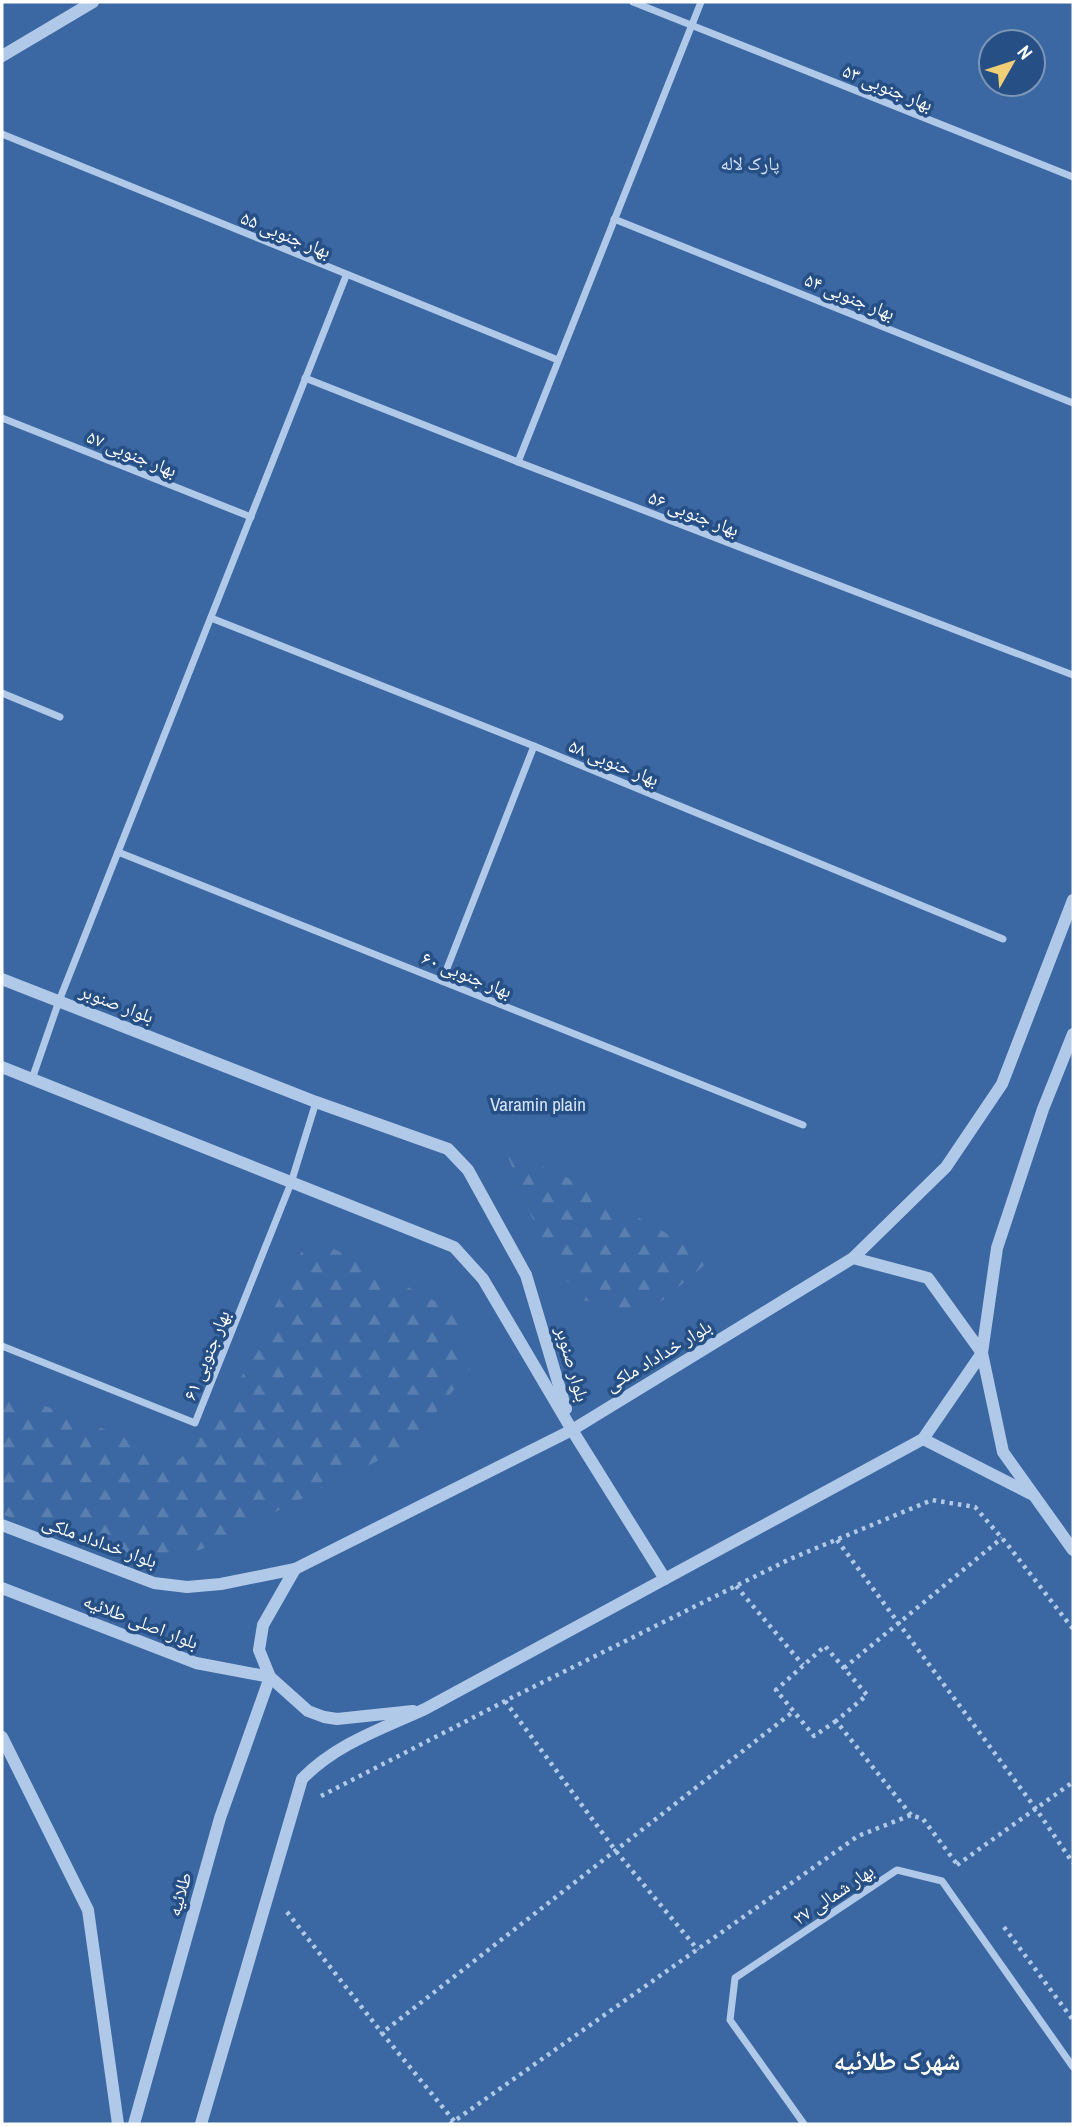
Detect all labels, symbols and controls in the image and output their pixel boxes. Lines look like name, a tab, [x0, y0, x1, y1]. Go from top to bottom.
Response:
north arrow	[977, 28, 1047, 98]
text: N	[1012, 40, 1039, 65]
street label: بهار جنوبی ۵۳	[839, 57, 937, 117]
park label: پارک لاله	[720, 150, 780, 176]
street label: بهار جنوبی ۵۵	[237, 204, 335, 264]
street label: بهار جنوبی ۵۴	[801, 266, 899, 326]
street label: بهار جنوبی ۵۷	[83, 423, 181, 483]
street label: بهار جنوبی ۵۶	[645, 484, 743, 542]
street label: بهار حنوبی ۵۸	[565, 732, 663, 792]
street label: بهار جنوبی ۶۰	[418, 944, 516, 1004]
street label: بلوار صنوبر	[75, 977, 158, 1029]
park label: Varamin plain	[490, 1091, 586, 1117]
street label: بهار جنوبی ۶۱	[176, 1306, 236, 1404]
street label: بلوار خداداد ملکی	[600, 1313, 716, 1397]
street label: بلوار صنوبر	[550, 1322, 596, 1405]
street label: بلوار خداداد ملکی	[39, 1508, 161, 1574]
street label: بلوار اصلی طلائیه	[80, 1587, 202, 1655]
street label: بهار شمالی ۲۷	[787, 1857, 879, 1931]
street label: طلائیه	[160, 1869, 198, 1919]
district label: شهرک طلائیه	[833, 2043, 961, 2078]

